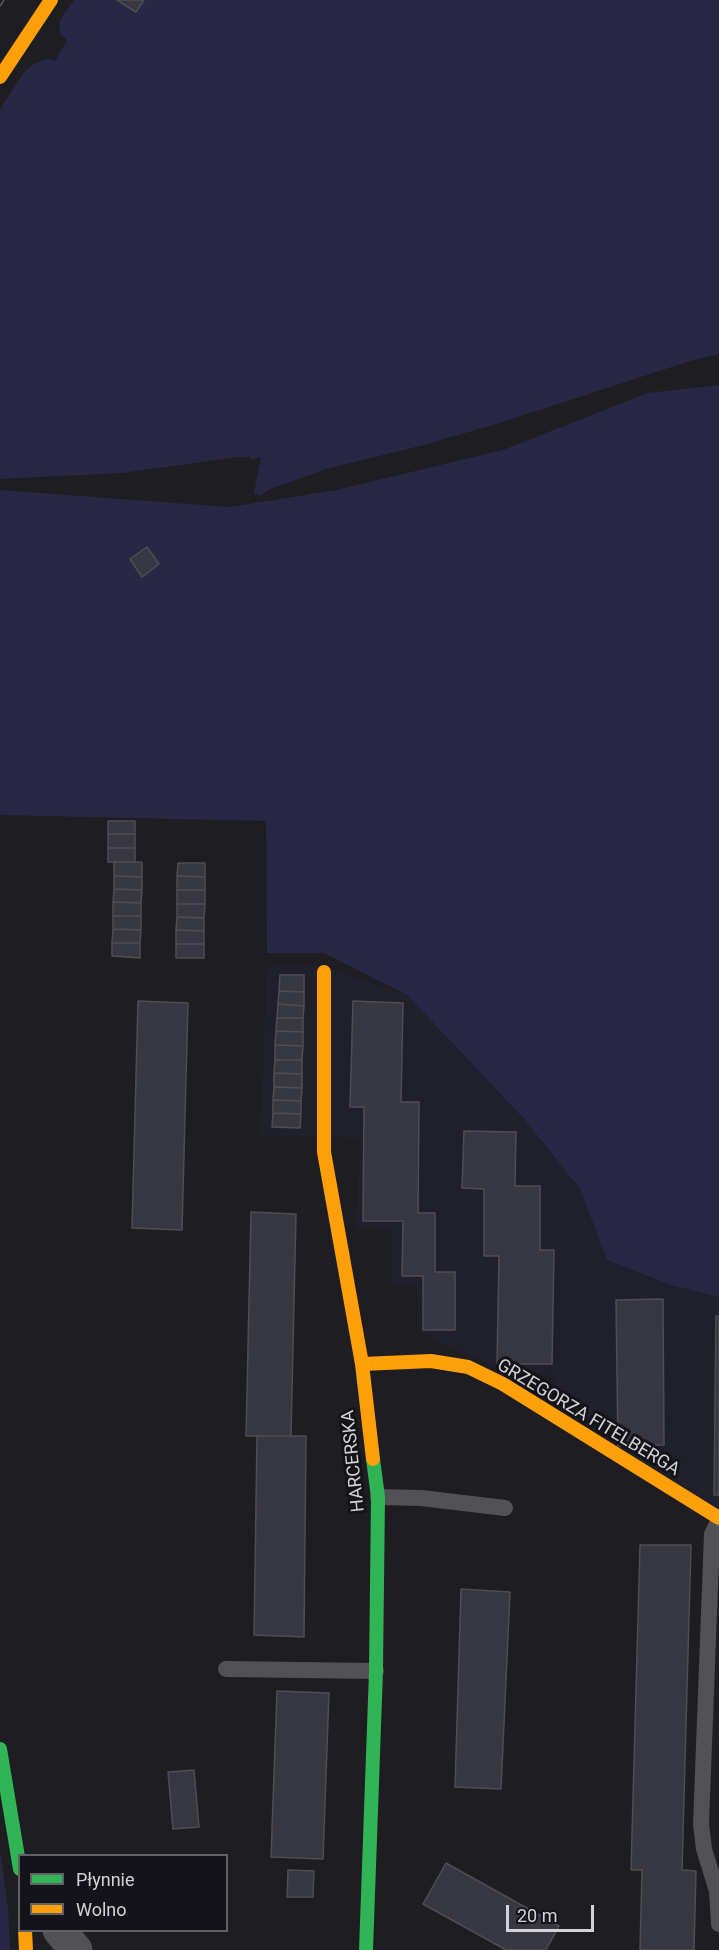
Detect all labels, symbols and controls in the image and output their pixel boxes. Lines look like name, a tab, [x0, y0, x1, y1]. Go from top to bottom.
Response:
street label: GRZEGORZA FITELBERGA	[493, 1355, 683, 1481]
street label: HARCERSKA	[338, 1409, 370, 1513]
legend	[18, 1854, 228, 1932]
text: Płynnie	[76, 1869, 135, 1890]
scale bar	[509, 1893, 598, 1931]
text: Wolno	[76, 1899, 127, 1920]
text: 20 m	[517, 1905, 557, 1926]

